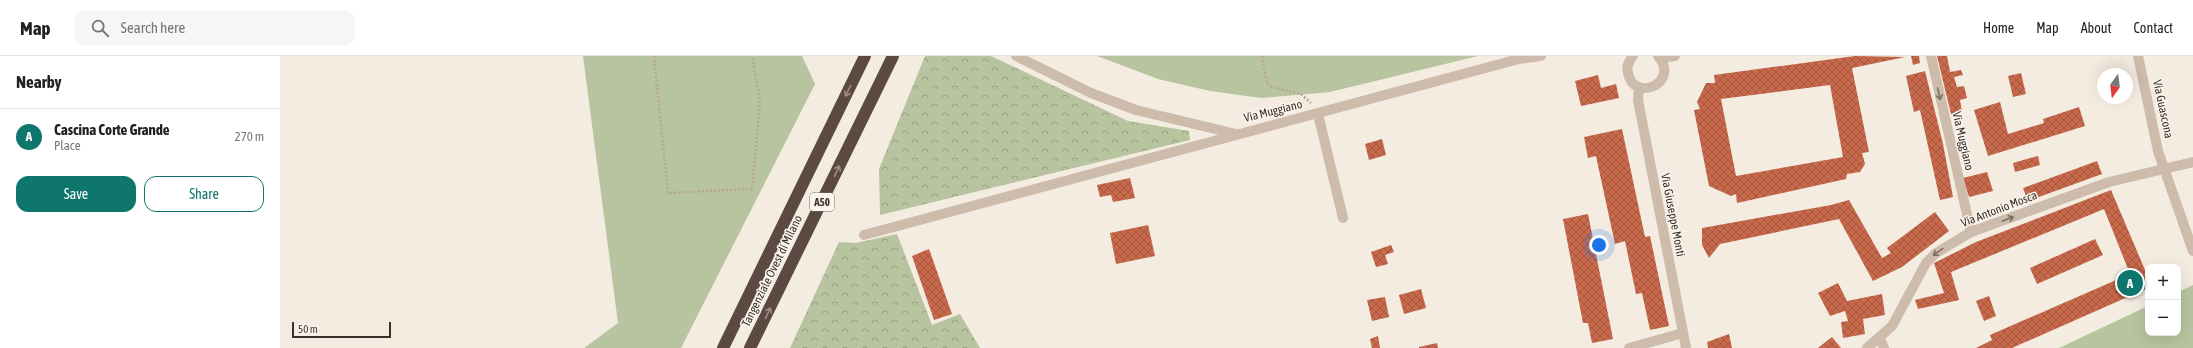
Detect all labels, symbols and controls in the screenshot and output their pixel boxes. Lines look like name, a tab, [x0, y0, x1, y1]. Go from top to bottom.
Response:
search box	[75, 10, 355, 46]
text: Map	[20, 17, 51, 39]
icon: search	[89, 17, 111, 39]
text: Search here	[121, 19, 185, 36]
text: Home	[1983, 20, 2014, 36]
text: Map	[2036, 20, 2059, 36]
text: About	[2081, 20, 2112, 36]
text: Contact	[2134, 20, 2173, 36]
north arrow	[2097, 68, 2133, 104]
text: Nearby	[16, 72, 62, 92]
street label: Via Guascona	[2150, 79, 2176, 139]
one-way arrow	[844, 85, 851, 97]
one-way arrow	[1936, 87, 1944, 100]
street label: Via Muggiano	[1242, 97, 1304, 125]
street label: Via Muggiano	[1949, 110, 1977, 172]
text: Cascina Corte Grande	[54, 121, 170, 138]
text: A	[26, 129, 32, 144]
text: 270 m	[235, 129, 264, 144]
text: Place	[54, 138, 81, 153]
one-way arrow	[834, 165, 841, 177]
street label: Via Giuseppe Monti	[1658, 172, 1688, 258]
button: Save	[16, 176, 136, 212]
button: Share	[144, 176, 264, 212]
street label: Via Antonio Mosca	[1959, 188, 2039, 230]
road number: A50	[810, 193, 834, 211]
street label: Tangenziale Ovest di Milano	[739, 213, 805, 329]
one-way arrow	[2002, 214, 2014, 222]
your location	[1589, 235, 1609, 255]
one-way arrow	[1933, 248, 1944, 257]
map controls	[2145, 264, 2181, 336]
button: +	[2145, 264, 2181, 300]
pin: A	[2117, 268, 2143, 298]
button: −	[2145, 300, 2181, 336]
one-way arrow	[764, 307, 772, 319]
scale bar	[292, 320, 391, 339]
text: 50 m	[298, 323, 318, 335]

